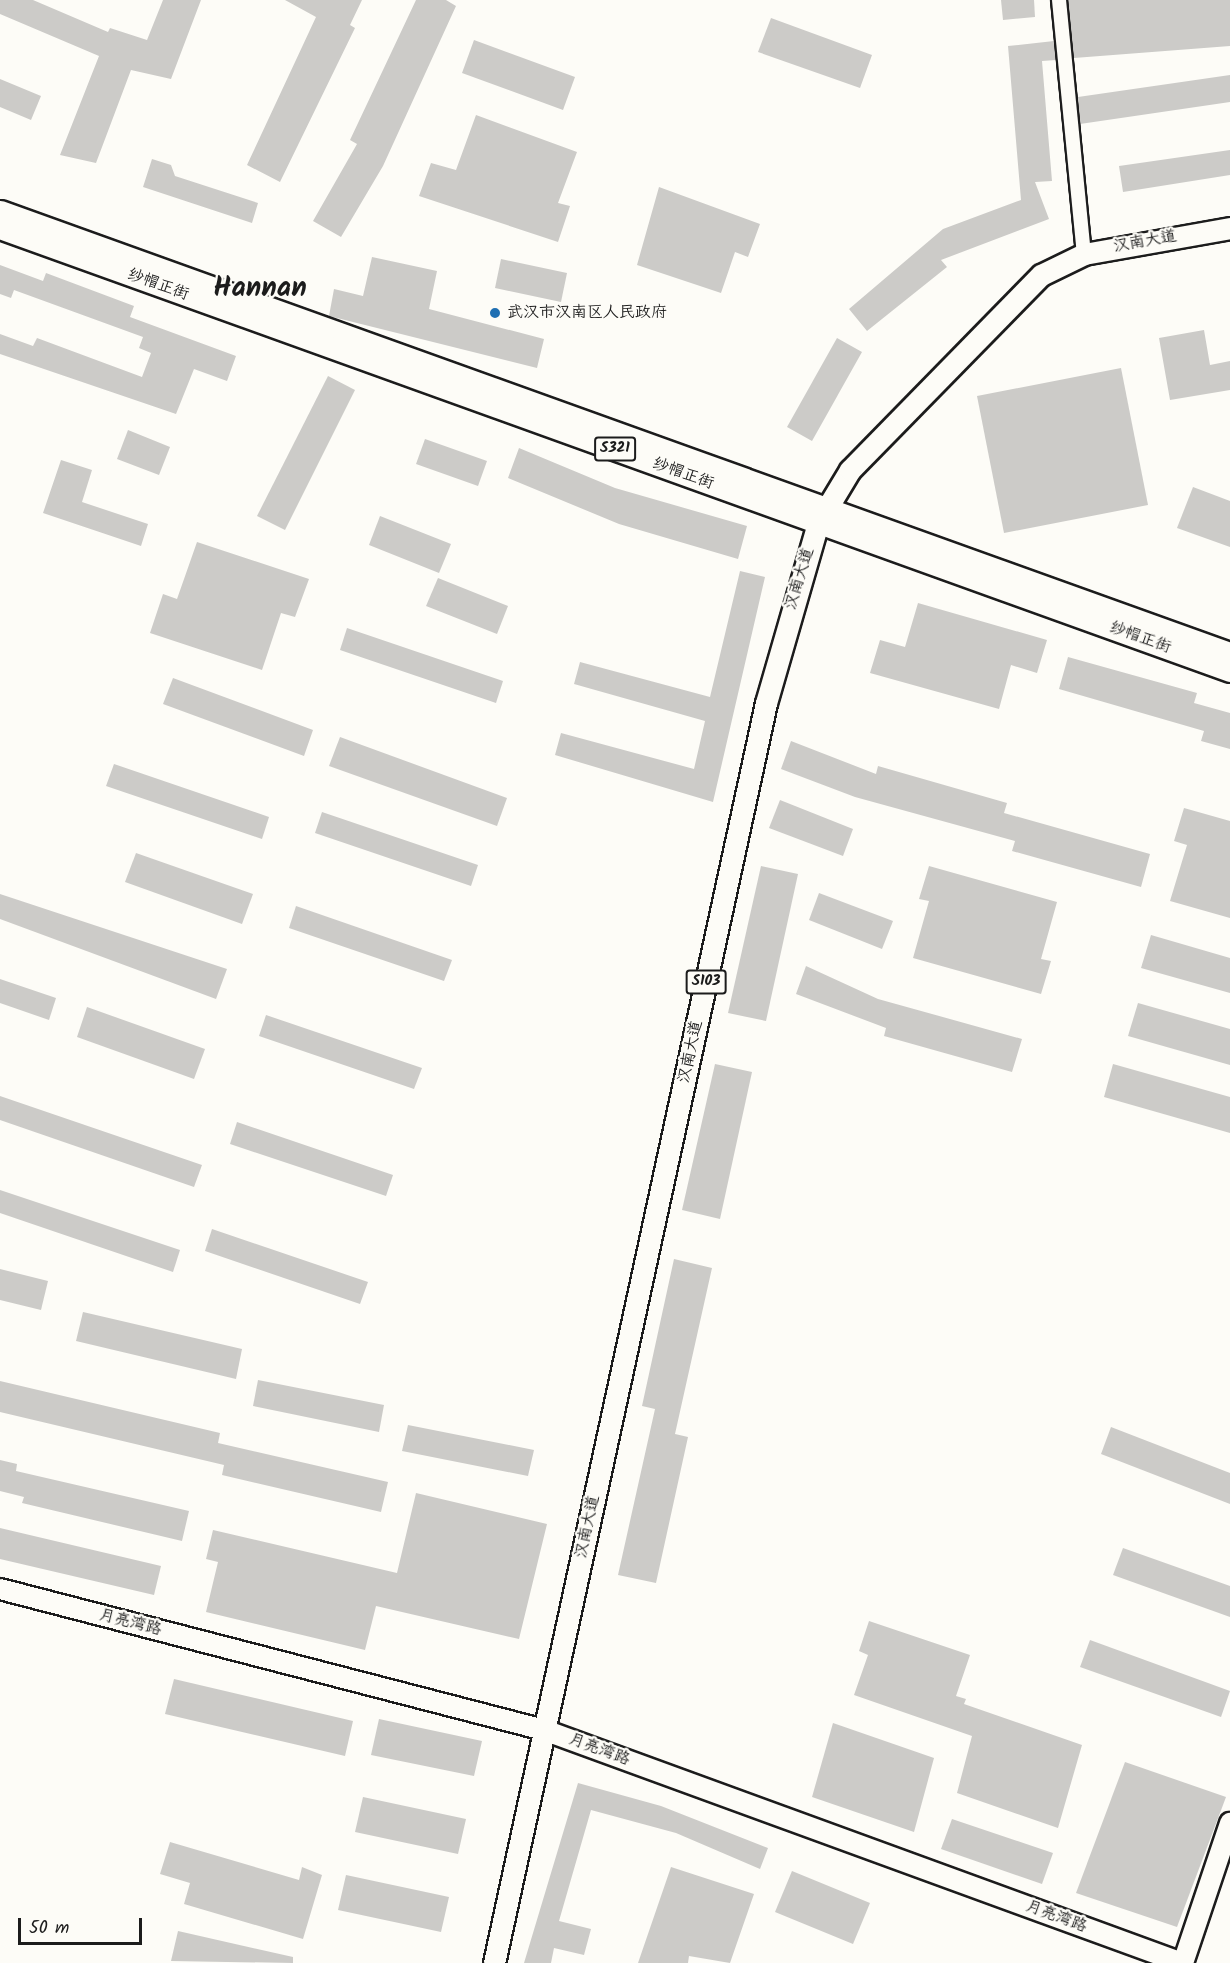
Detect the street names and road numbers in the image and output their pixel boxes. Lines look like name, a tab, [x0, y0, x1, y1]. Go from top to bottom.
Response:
street label: 汉南大道	[1112, 227, 1178, 257]
street label: 纱帽正街	[125, 265, 191, 305]
road number: S321	[594, 437, 636, 461]
street label: 纱帽正街	[650, 454, 716, 494]
street label: 汉南大道	[781, 546, 819, 612]
street label: 纱帽正街	[1107, 618, 1173, 658]
road number: S103	[685, 970, 727, 994]
street label: 汉南大道	[675, 1019, 707, 1085]
street label: 汉南大道	[572, 1494, 604, 1560]
street label: 月亮湾路	[97, 1606, 163, 1640]
street label: 月亮湾路	[566, 1730, 632, 1770]
street label: 月亮湾路	[1023, 1897, 1089, 1937]

